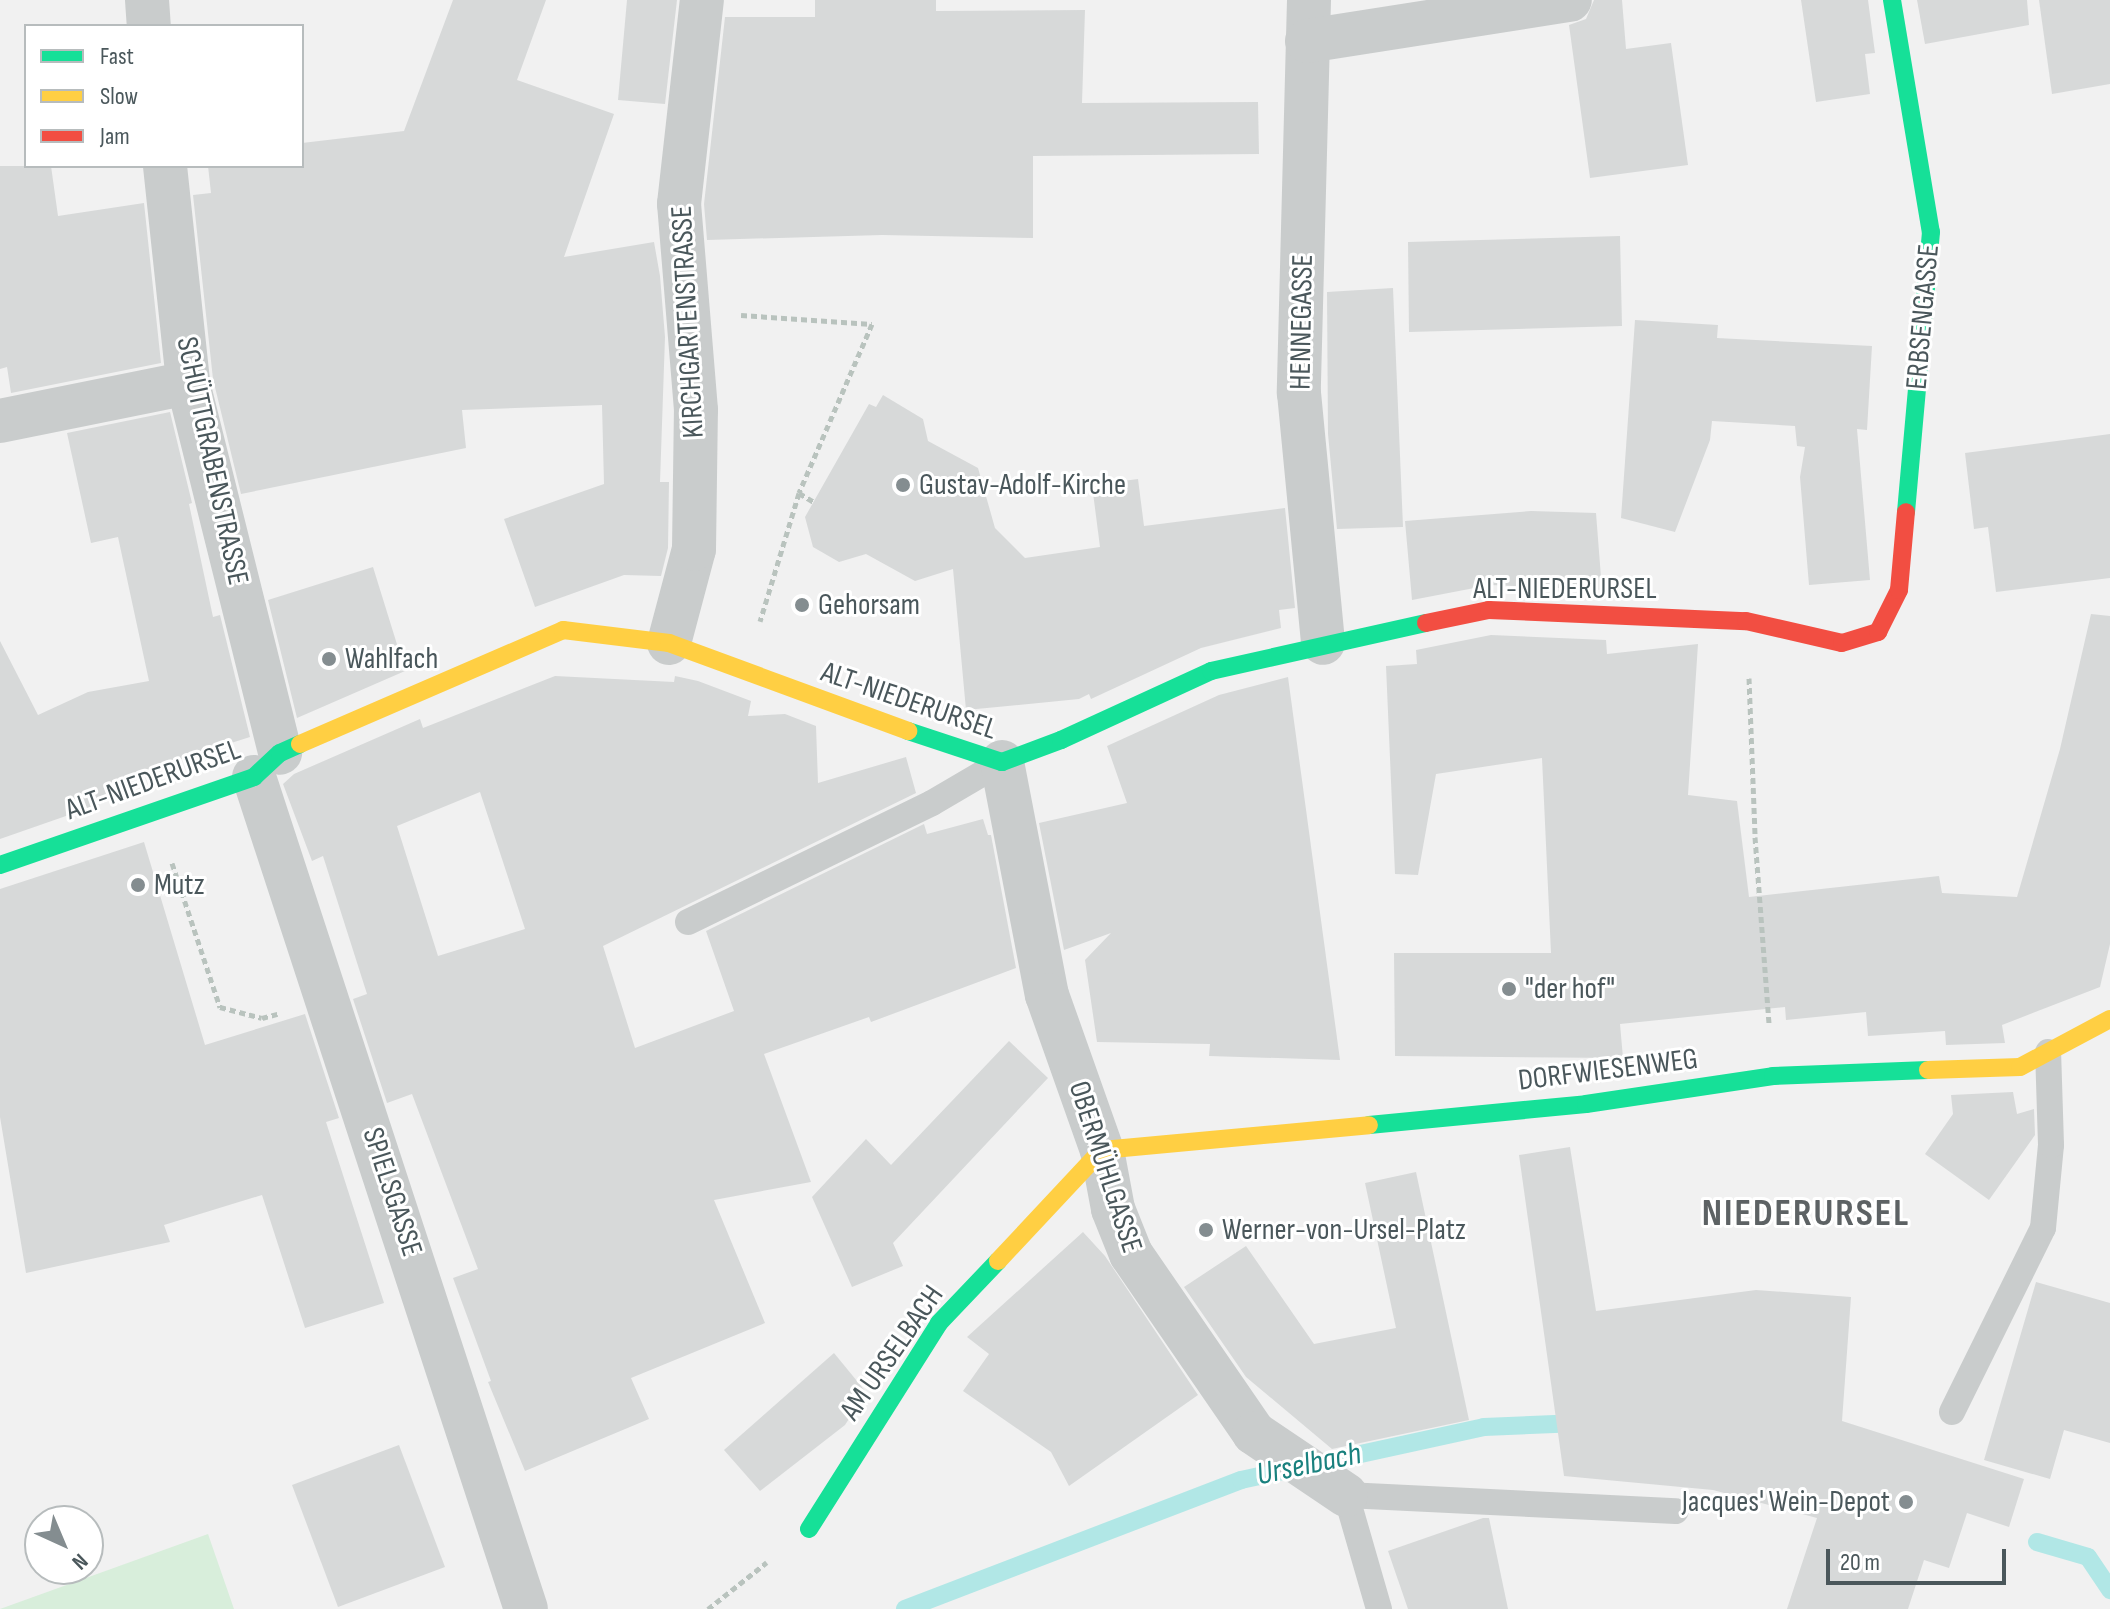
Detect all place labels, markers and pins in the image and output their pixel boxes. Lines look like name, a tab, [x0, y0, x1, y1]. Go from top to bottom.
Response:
place label: Gustav-Adolf-Kirche	[919, 467, 1126, 503]
marker: Gustav-Adolf-Kirche	[894, 476, 912, 494]
place label: Gehorsam	[818, 587, 920, 623]
marker: Gehorsam	[793, 596, 811, 614]
place label: Wahlfach	[345, 641, 438, 677]
marker: Wahlfach	[320, 650, 338, 668]
place label: Mutz	[154, 867, 204, 903]
marker: Mutz	[129, 876, 147, 894]
place label: "der hof"	[1525, 971, 1615, 1007]
marker: "der hof"	[1500, 980, 1518, 998]
place label: Werner-von-Ursel-Platz	[1222, 1212, 1466, 1248]
marker: Werner-von-Ursel-Platz	[1197, 1221, 1215, 1239]
place label: Jacques' Wein-Depot	[1682, 1484, 1890, 1520]
marker: Jacques' Wein-Depot	[1897, 1493, 1915, 1511]

